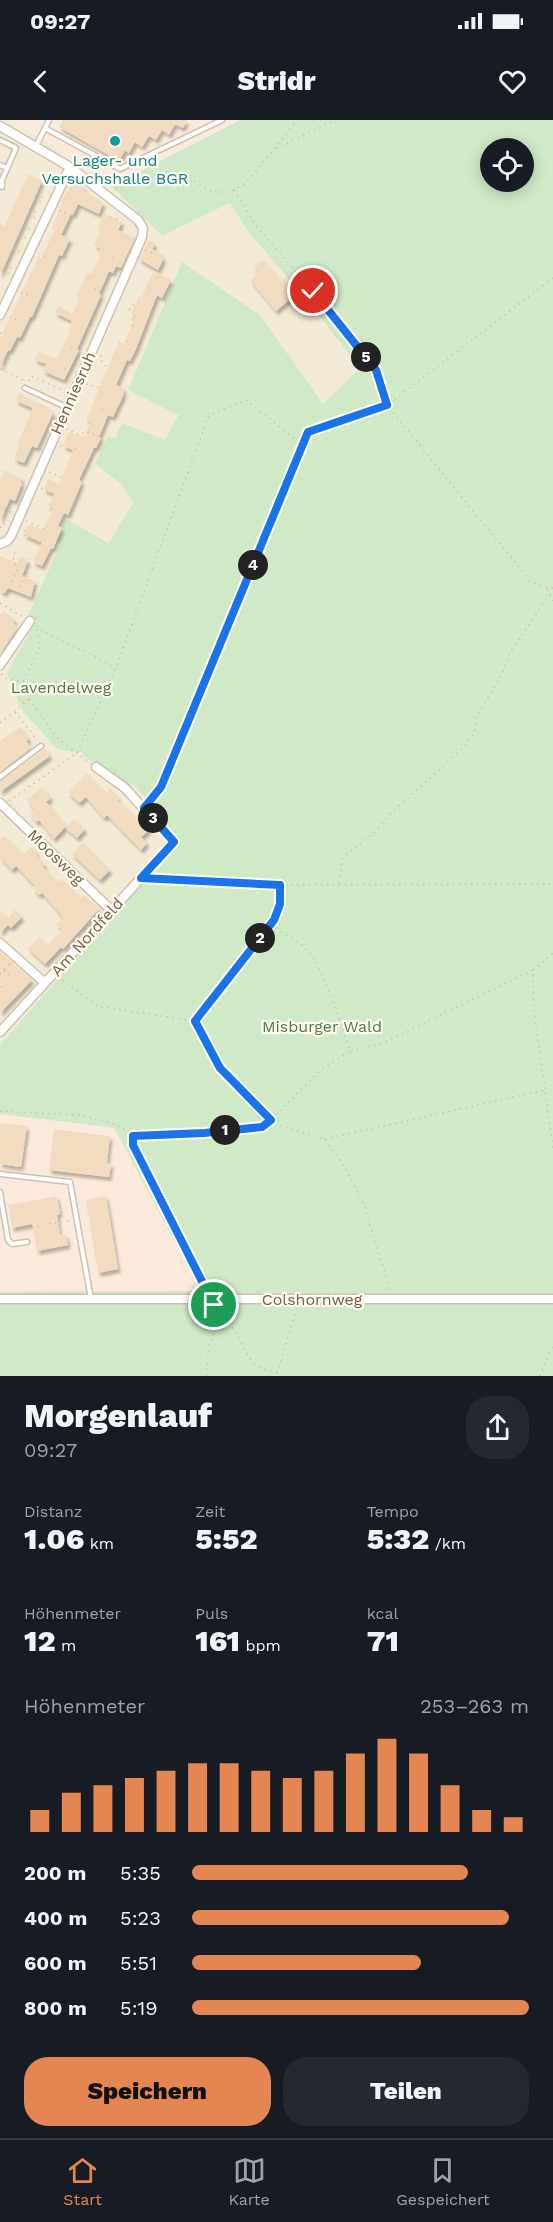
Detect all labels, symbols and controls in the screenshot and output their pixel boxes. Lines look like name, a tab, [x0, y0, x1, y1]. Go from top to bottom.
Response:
text: 09:27	[30, 9, 90, 34]
icon: back	[24, 65, 57, 98]
text: Stridr	[237, 65, 316, 97]
icon: heart	[496, 65, 529, 98]
marker: Lager- und Versuchshalle BGR	[108, 134, 122, 148]
map controls	[480, 138, 534, 192]
button: locate	[480, 138, 534, 192]
place label: Lager- und Versuchshalle BGR	[42, 151, 188, 188]
pin	[287, 265, 338, 316]
icon: check	[296, 274, 329, 307]
pin: 5	[351, 342, 381, 372]
text: 5	[361, 347, 371, 366]
street label: Henniesruh	[46, 349, 100, 437]
pin: 4	[238, 550, 268, 580]
text: 4	[248, 555, 258, 574]
park label: Lavendelweg	[11, 678, 112, 697]
pin: 3	[138, 803, 168, 833]
text: 3	[148, 808, 158, 827]
street label: Moosweg	[24, 825, 89, 889]
street label: Am Nordfeld	[47, 894, 127, 980]
pin: 2	[245, 923, 275, 953]
text: 2	[255, 928, 265, 947]
park label: Misburger Wald	[262, 1017, 382, 1036]
pin: 1	[210, 1115, 240, 1145]
text: 1	[222, 1120, 228, 1139]
pin	[188, 1279, 239, 1330]
icon: arrive	[197, 1288, 230, 1321]
street label: Colshornweg	[262, 1290, 363, 1309]
text: Morgenlauf	[24, 1396, 212, 1435]
button: share	[466, 1396, 529, 1459]
text: 09:27	[24, 1438, 77, 1462]
text: Distanz	[24, 1502, 82, 1521]
text: Zeit	[195, 1502, 225, 1521]
text: Tempo	[367, 1502, 419, 1521]
text: 1.06	[24, 1521, 84, 1556]
text: 5:52	[195, 1521, 257, 1556]
text: 5:32	[367, 1521, 429, 1556]
text: km	[84, 1534, 114, 1553]
text: /km	[429, 1534, 466, 1553]
text: Höhenmeter	[24, 1604, 121, 1623]
text: Puls	[195, 1604, 228, 1623]
text: kcal	[367, 1604, 398, 1623]
text: 12	[24, 1623, 55, 1658]
text: 161	[195, 1623, 240, 1658]
text: 71	[367, 1623, 399, 1658]
text: m	[55, 1636, 76, 1655]
text: bpm	[240, 1636, 281, 1655]
text: Höhenmeter	[24, 1694, 145, 1718]
text: 253–263 m	[420, 1694, 529, 1718]
text: 200 m	[24, 1861, 86, 1885]
text: 5:35	[120, 1861, 161, 1885]
text: 400 m	[24, 1906, 87, 1930]
text: 5:23	[120, 1906, 161, 1930]
text: 600 m	[24, 1951, 87, 1975]
text: 5:51	[120, 1951, 157, 1975]
text: 800 m	[24, 1996, 87, 2020]
text: 5:19	[120, 1996, 158, 2020]
button: Speichern	[24, 2057, 271, 2126]
button: Teilen	[283, 2057, 529, 2126]
tab: Start	[63, 2154, 102, 2209]
tab: Karte	[228, 2154, 270, 2209]
tab: Gespeichert	[396, 2154, 490, 2209]

